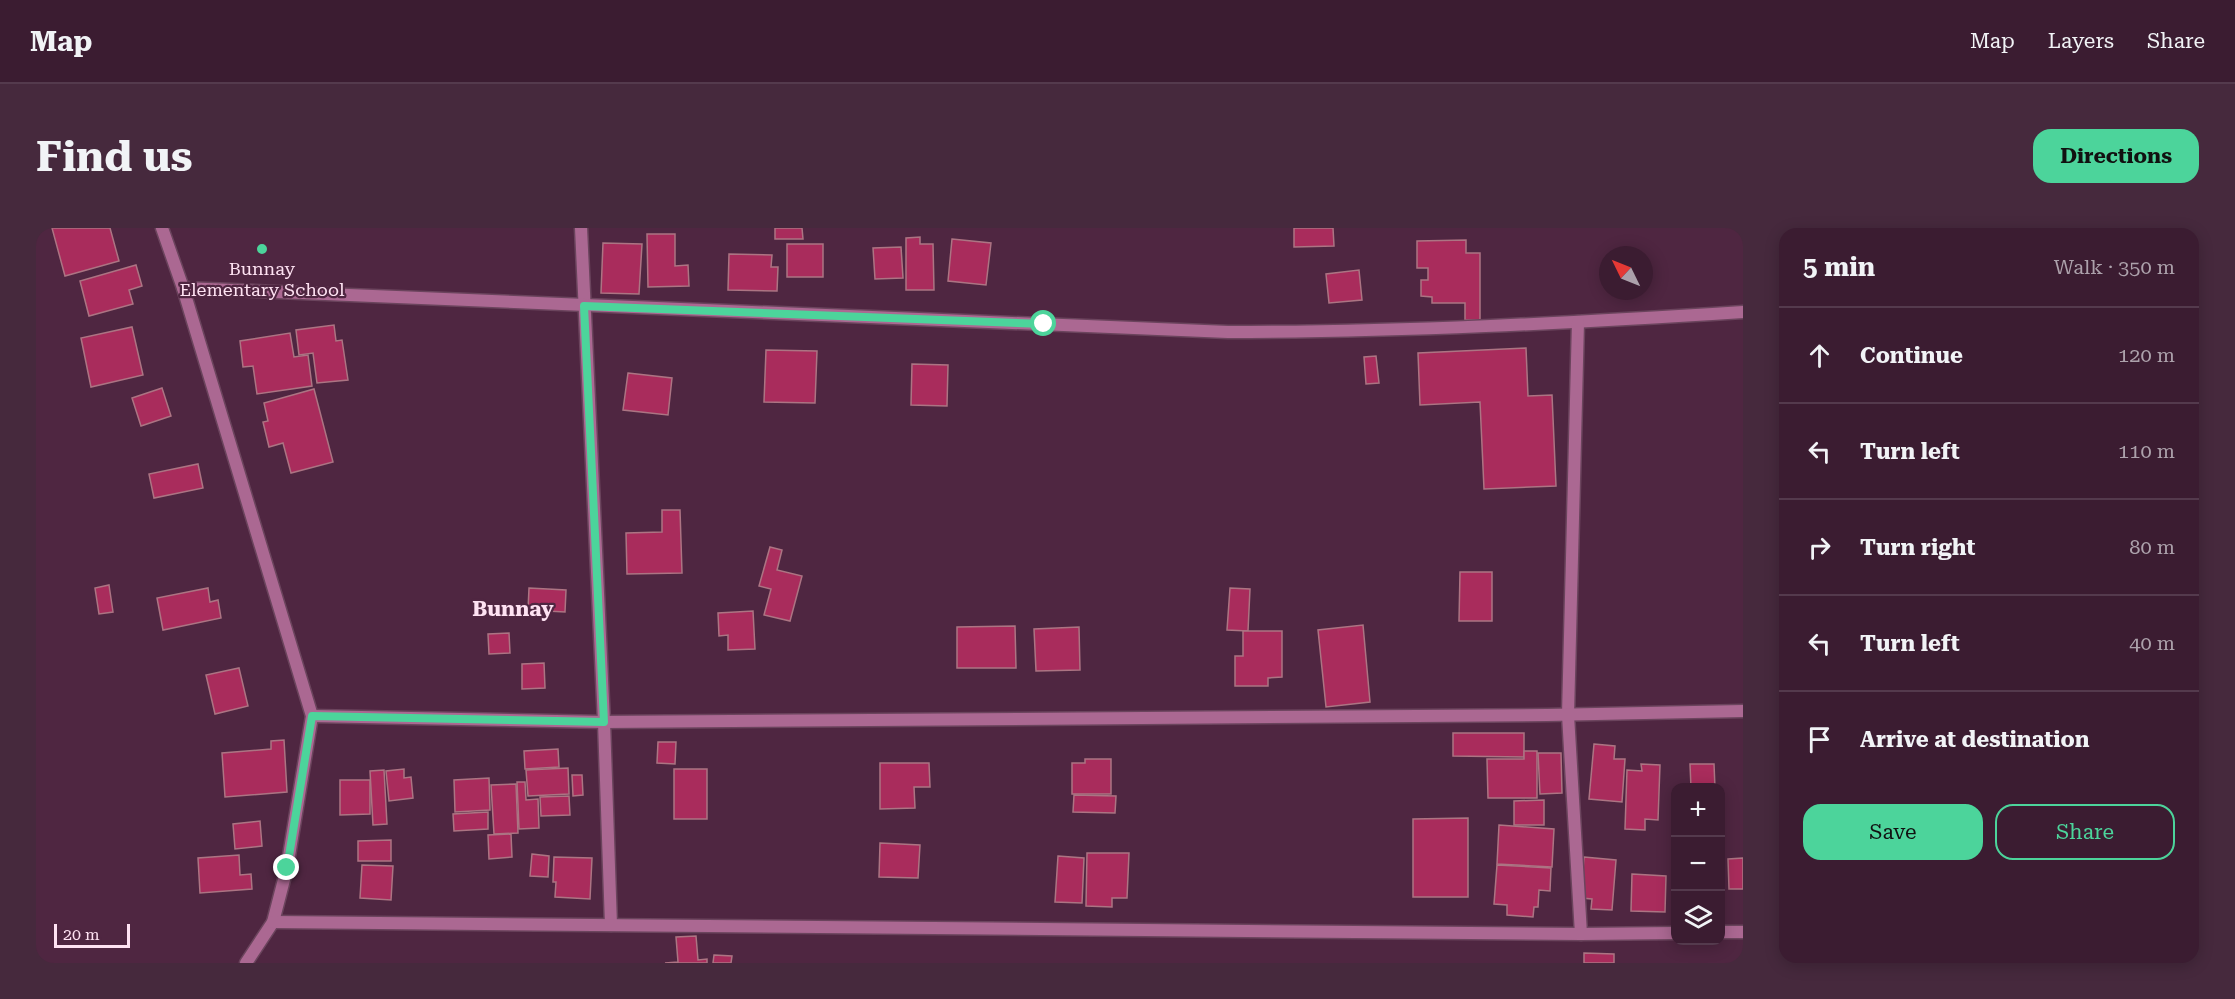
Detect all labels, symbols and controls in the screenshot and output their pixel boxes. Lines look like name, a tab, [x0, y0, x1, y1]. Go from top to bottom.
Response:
text: Map	[30, 25, 92, 58]
text: Map	[1970, 29, 2015, 53]
text: Layers	[2048, 29, 2114, 53]
text: Share	[2147, 29, 2205, 53]
button: Directions	[2033, 129, 2199, 183]
text: Find us	[36, 132, 193, 181]
marker: Bunnay Elementary School	[255, 242, 269, 256]
north arrow	[1599, 246, 1653, 300]
text: 5 min	[1803, 252, 1875, 282]
text: Walk · 350 m	[2054, 255, 2175, 279]
place label: Bunnay Elementary School	[179, 258, 345, 300]
route start	[1030, 310, 1056, 336]
icon: ahead	[1803, 339, 1836, 372]
text: Continue	[1860, 343, 1963, 368]
text: 120 m	[2118, 343, 2175, 367]
icon: left	[1803, 435, 1836, 468]
text: Turn left	[1860, 439, 1960, 464]
text: 110 m	[2118, 439, 2175, 463]
icon: right	[1803, 531, 1836, 564]
text: Turn right	[1860, 535, 1975, 560]
text: 80 m	[2129, 535, 2175, 559]
district label: Bunnay	[472, 597, 554, 621]
icon: left	[1803, 627, 1836, 660]
text: Turn left	[1860, 631, 1960, 656]
text: 40 m	[2129, 631, 2175, 655]
icon: arrive	[1803, 723, 1836, 756]
text: Arrive at destination	[1860, 727, 2089, 752]
map controls	[1671, 783, 1725, 945]
button: +	[1671, 783, 1725, 837]
button: Save	[1803, 804, 1983, 860]
button: Share	[1995, 804, 2175, 860]
button: −	[1671, 837, 1725, 891]
route end	[273, 854, 299, 880]
button: layers	[1671, 891, 1725, 945]
scale bar	[54, 921, 130, 948]
text: 20 m	[63, 925, 100, 944]

